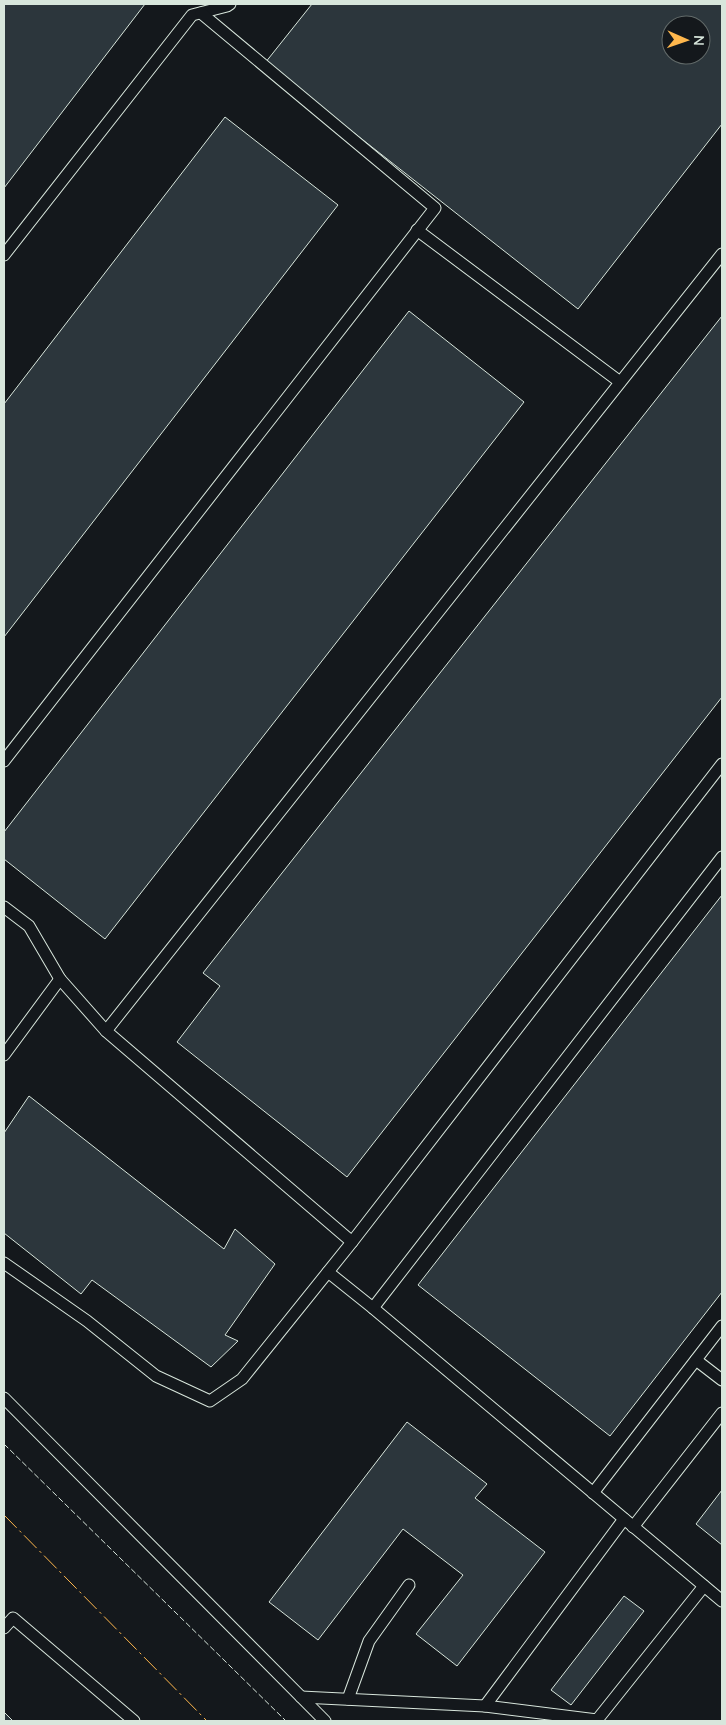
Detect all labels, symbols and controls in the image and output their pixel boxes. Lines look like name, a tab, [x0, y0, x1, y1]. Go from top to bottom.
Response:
north arrow	[661, 15, 711, 65]
text: N	[690, 35, 708, 46]

